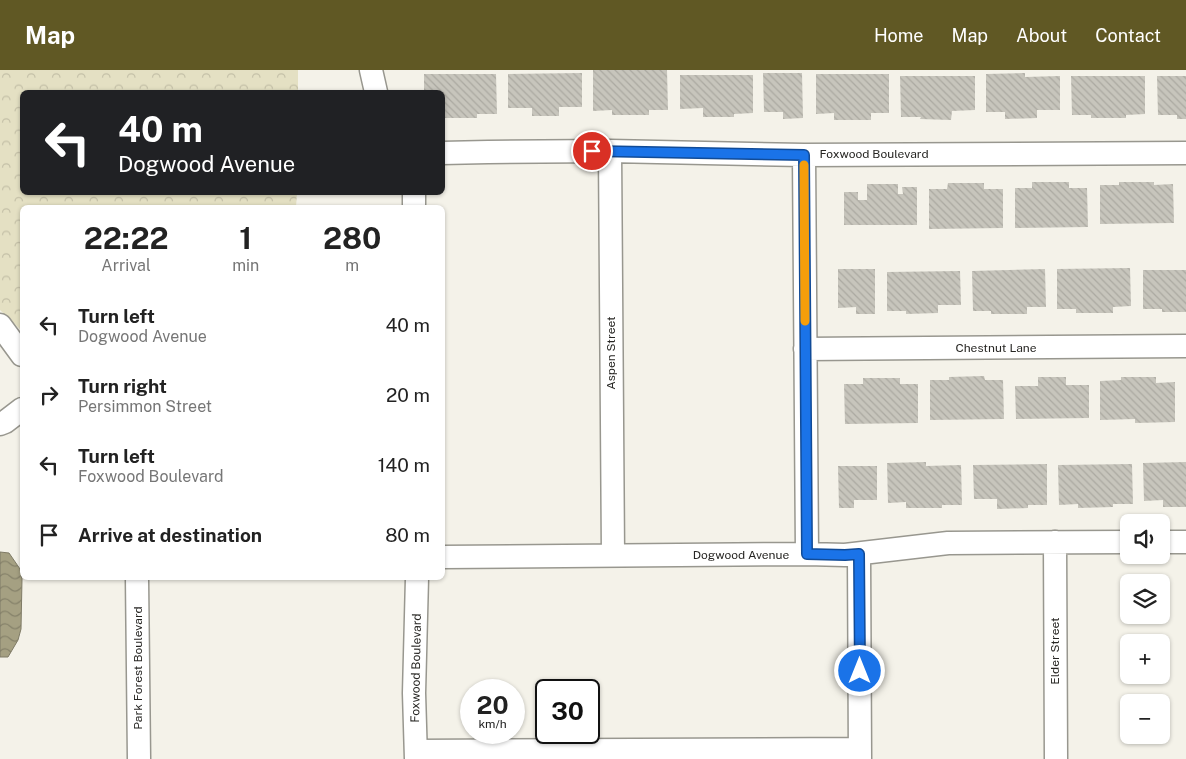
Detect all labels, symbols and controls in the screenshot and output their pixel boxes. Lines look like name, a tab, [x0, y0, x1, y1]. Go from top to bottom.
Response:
text: Map	[25, 21, 75, 49]
text: Home	[874, 25, 924, 46]
text: Map	[952, 25, 988, 46]
text: About	[1016, 25, 1067, 46]
text: Contact	[1095, 25, 1161, 46]
text: 40 m	[118, 109, 203, 150]
icon: left	[35, 110, 100, 175]
pin	[571, 130, 613, 172]
icon: arrive	[578, 137, 606, 165]
street label: Foxwood Boulevard	[819, 147, 929, 161]
text: Dogwood Avenue	[118, 151, 295, 177]
text: 22:22	[84, 220, 169, 256]
text: 1	[239, 220, 252, 256]
text: 280	[323, 220, 381, 256]
text: Arrival	[101, 256, 151, 275]
text: min	[232, 256, 259, 275]
text: m	[345, 256, 359, 275]
text: Turn left	[78, 305, 155, 327]
icon: left	[35, 311, 63, 339]
text: 40 m	[385, 314, 430, 336]
street label: Aspen Street	[604, 316, 618, 390]
text: Dogwood Avenue	[78, 327, 207, 346]
street label: Chestnut Lane	[955, 341, 1037, 355]
text: Turn right	[78, 375, 167, 397]
icon: right	[35, 381, 63, 409]
text: 20 m	[386, 384, 430, 406]
text: Persimmon Street	[78, 397, 212, 416]
text: Turn left	[78, 445, 155, 467]
icon: left	[35, 451, 63, 479]
text: 140 m	[378, 454, 430, 476]
text: Foxwood Boulevard	[78, 467, 224, 486]
map controls	[1120, 514, 1170, 744]
button: sound	[1120, 514, 1170, 564]
icon: arrive	[35, 521, 63, 549]
text: Arrive at destination	[78, 524, 262, 546]
text: 80 m	[385, 524, 430, 546]
street label: Dogwood Avenue	[693, 548, 790, 562]
button: layers	[1120, 574, 1170, 624]
street label: Park Forest Boulevard	[131, 606, 145, 730]
street label: Foxwood Boulevard	[408, 613, 424, 723]
street label: Elder Street	[1048, 617, 1062, 685]
button: +	[1120, 634, 1170, 684]
position arrow	[833, 644, 885, 696]
speed limit sign: 30	[535, 679, 600, 744]
text: 20	[477, 690, 509, 720]
button: −	[1120, 694, 1170, 744]
text: km/h	[478, 717, 507, 731]

